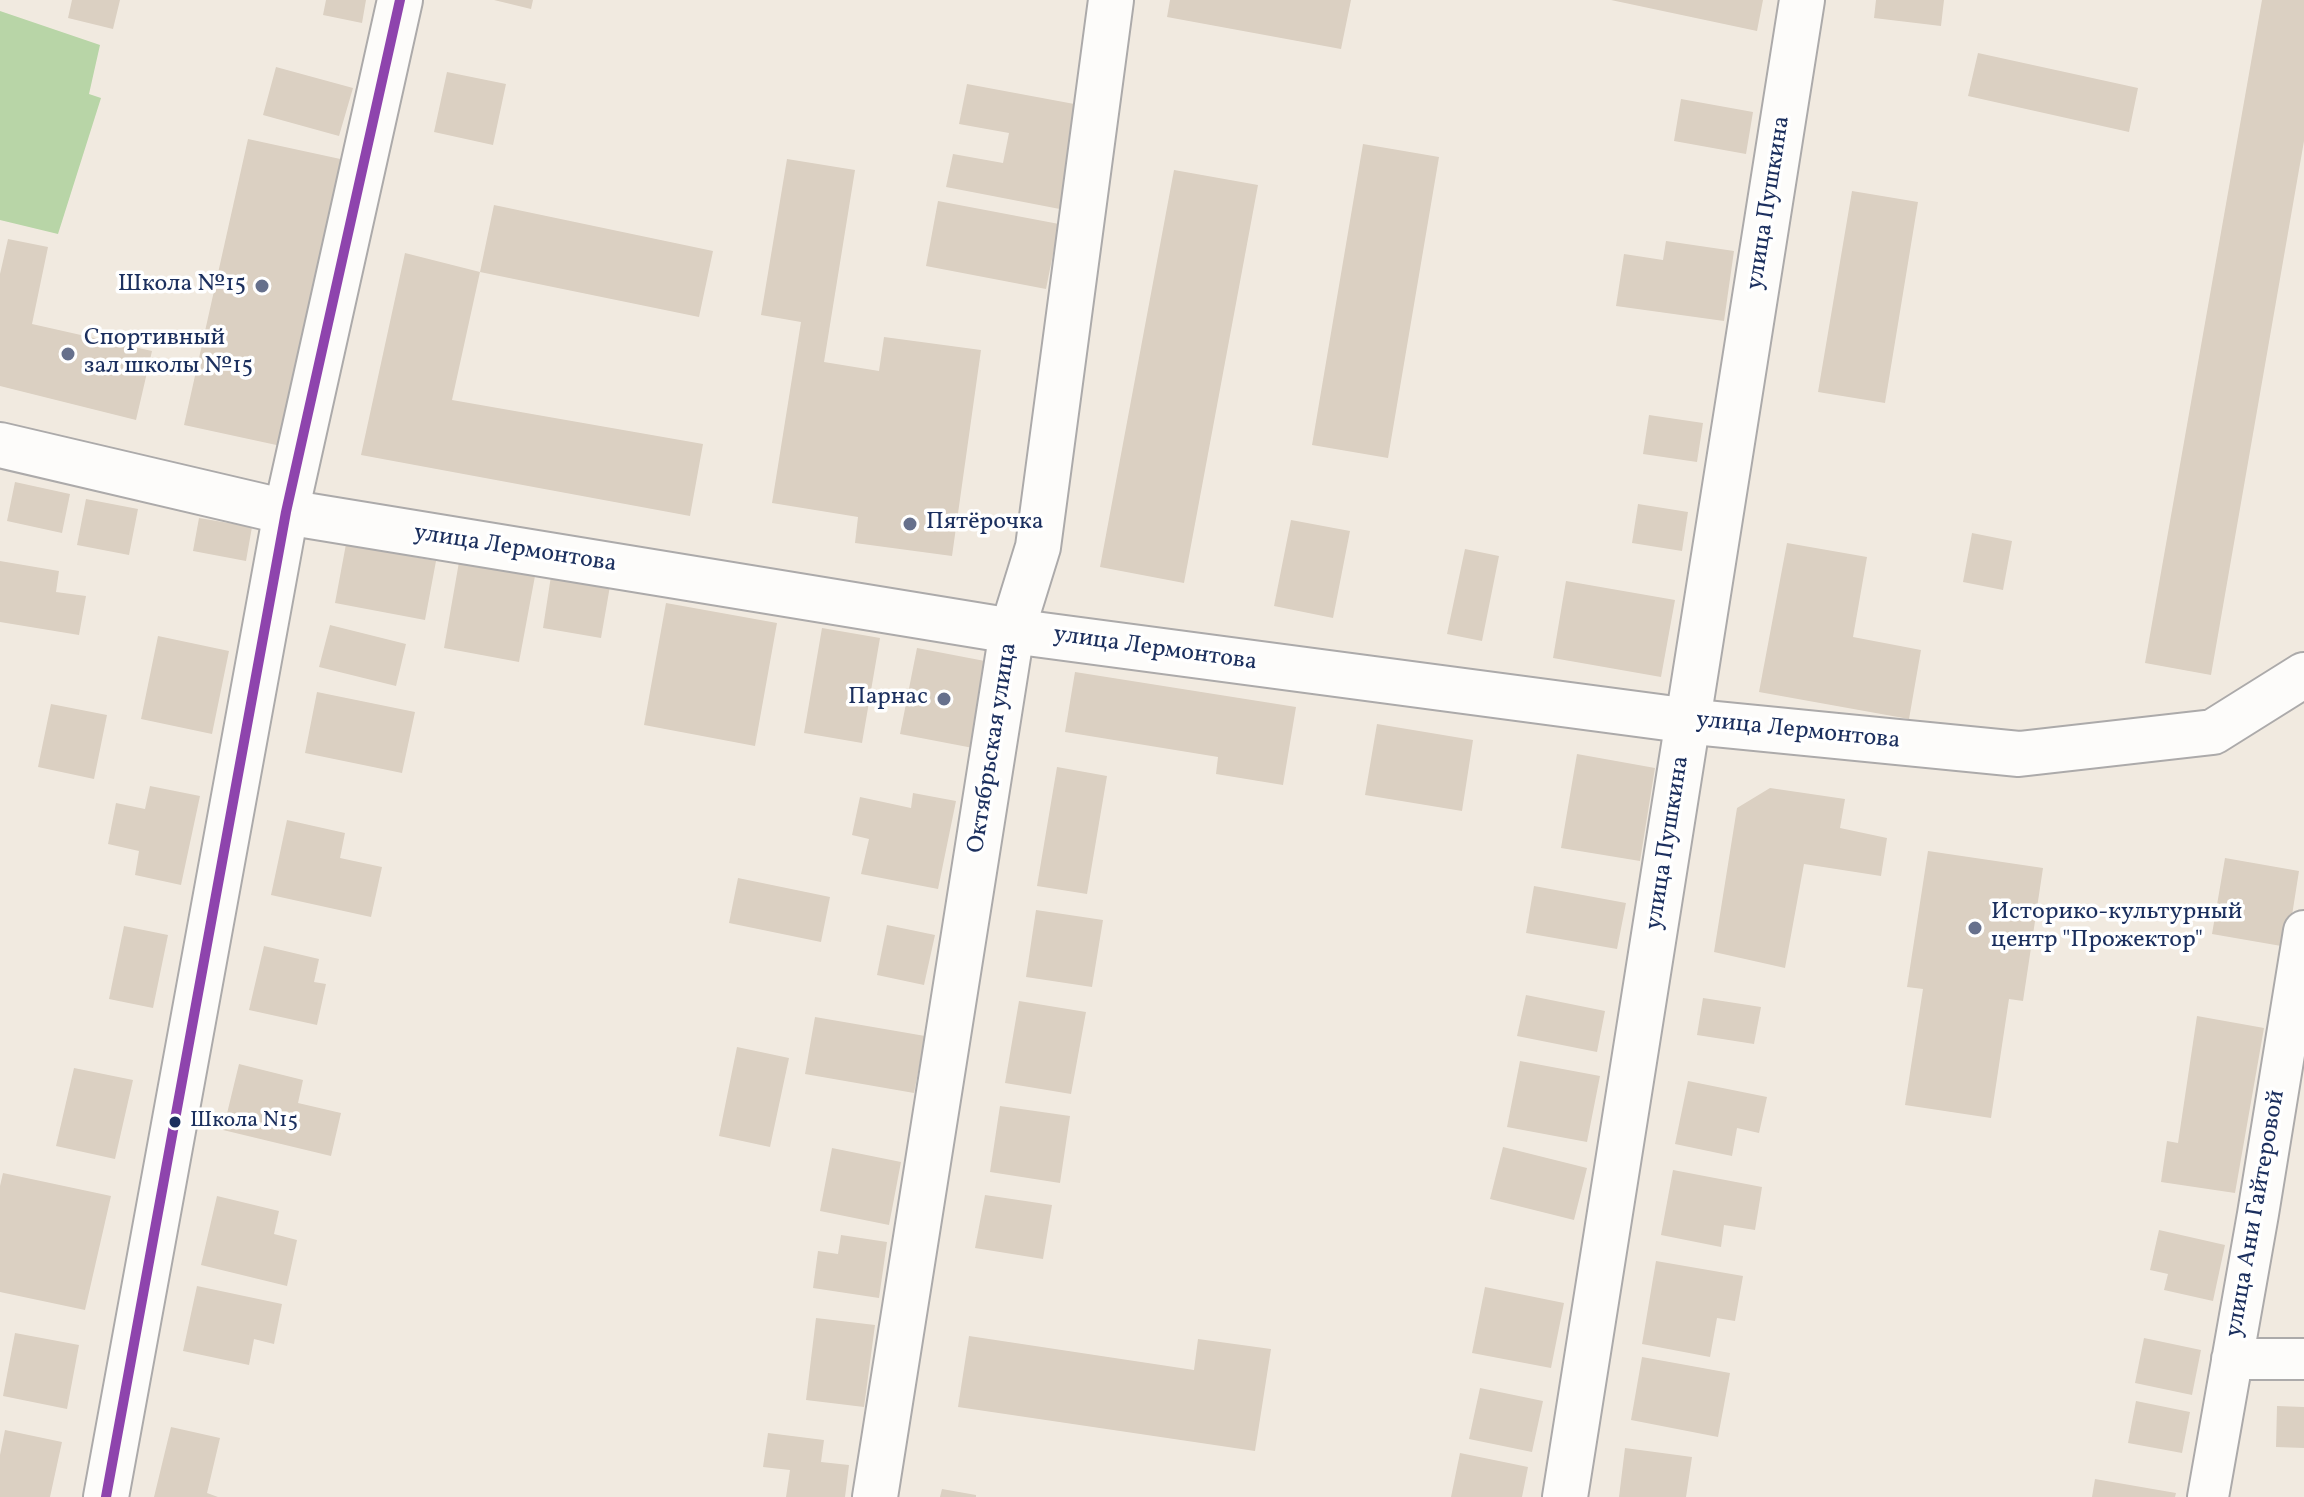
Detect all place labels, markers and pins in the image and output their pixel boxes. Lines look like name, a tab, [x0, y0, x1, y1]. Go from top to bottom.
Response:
place label: Школа №15	[118, 272, 246, 300]
marker: Школа №15	[253, 277, 271, 295]
place label: Спортивный зал школы №15	[84, 326, 253, 382]
marker: Спортивный зал школы №15	[59, 345, 77, 363]
place label: Пятёрочка	[926, 510, 1044, 538]
marker: Пятёрочка	[901, 515, 919, 533]
place label: Парнас	[848, 685, 928, 713]
marker: Парнас	[935, 690, 953, 708]
place label: Историко-культурный центр "Прожектор"	[1991, 900, 2242, 956]
marker: Историко-культурный центр "Прожектор"	[1966, 919, 1984, 937]
place label: Школа N15	[190, 1109, 298, 1135]
marker: Школа N15	[167, 1114, 183, 1130]

